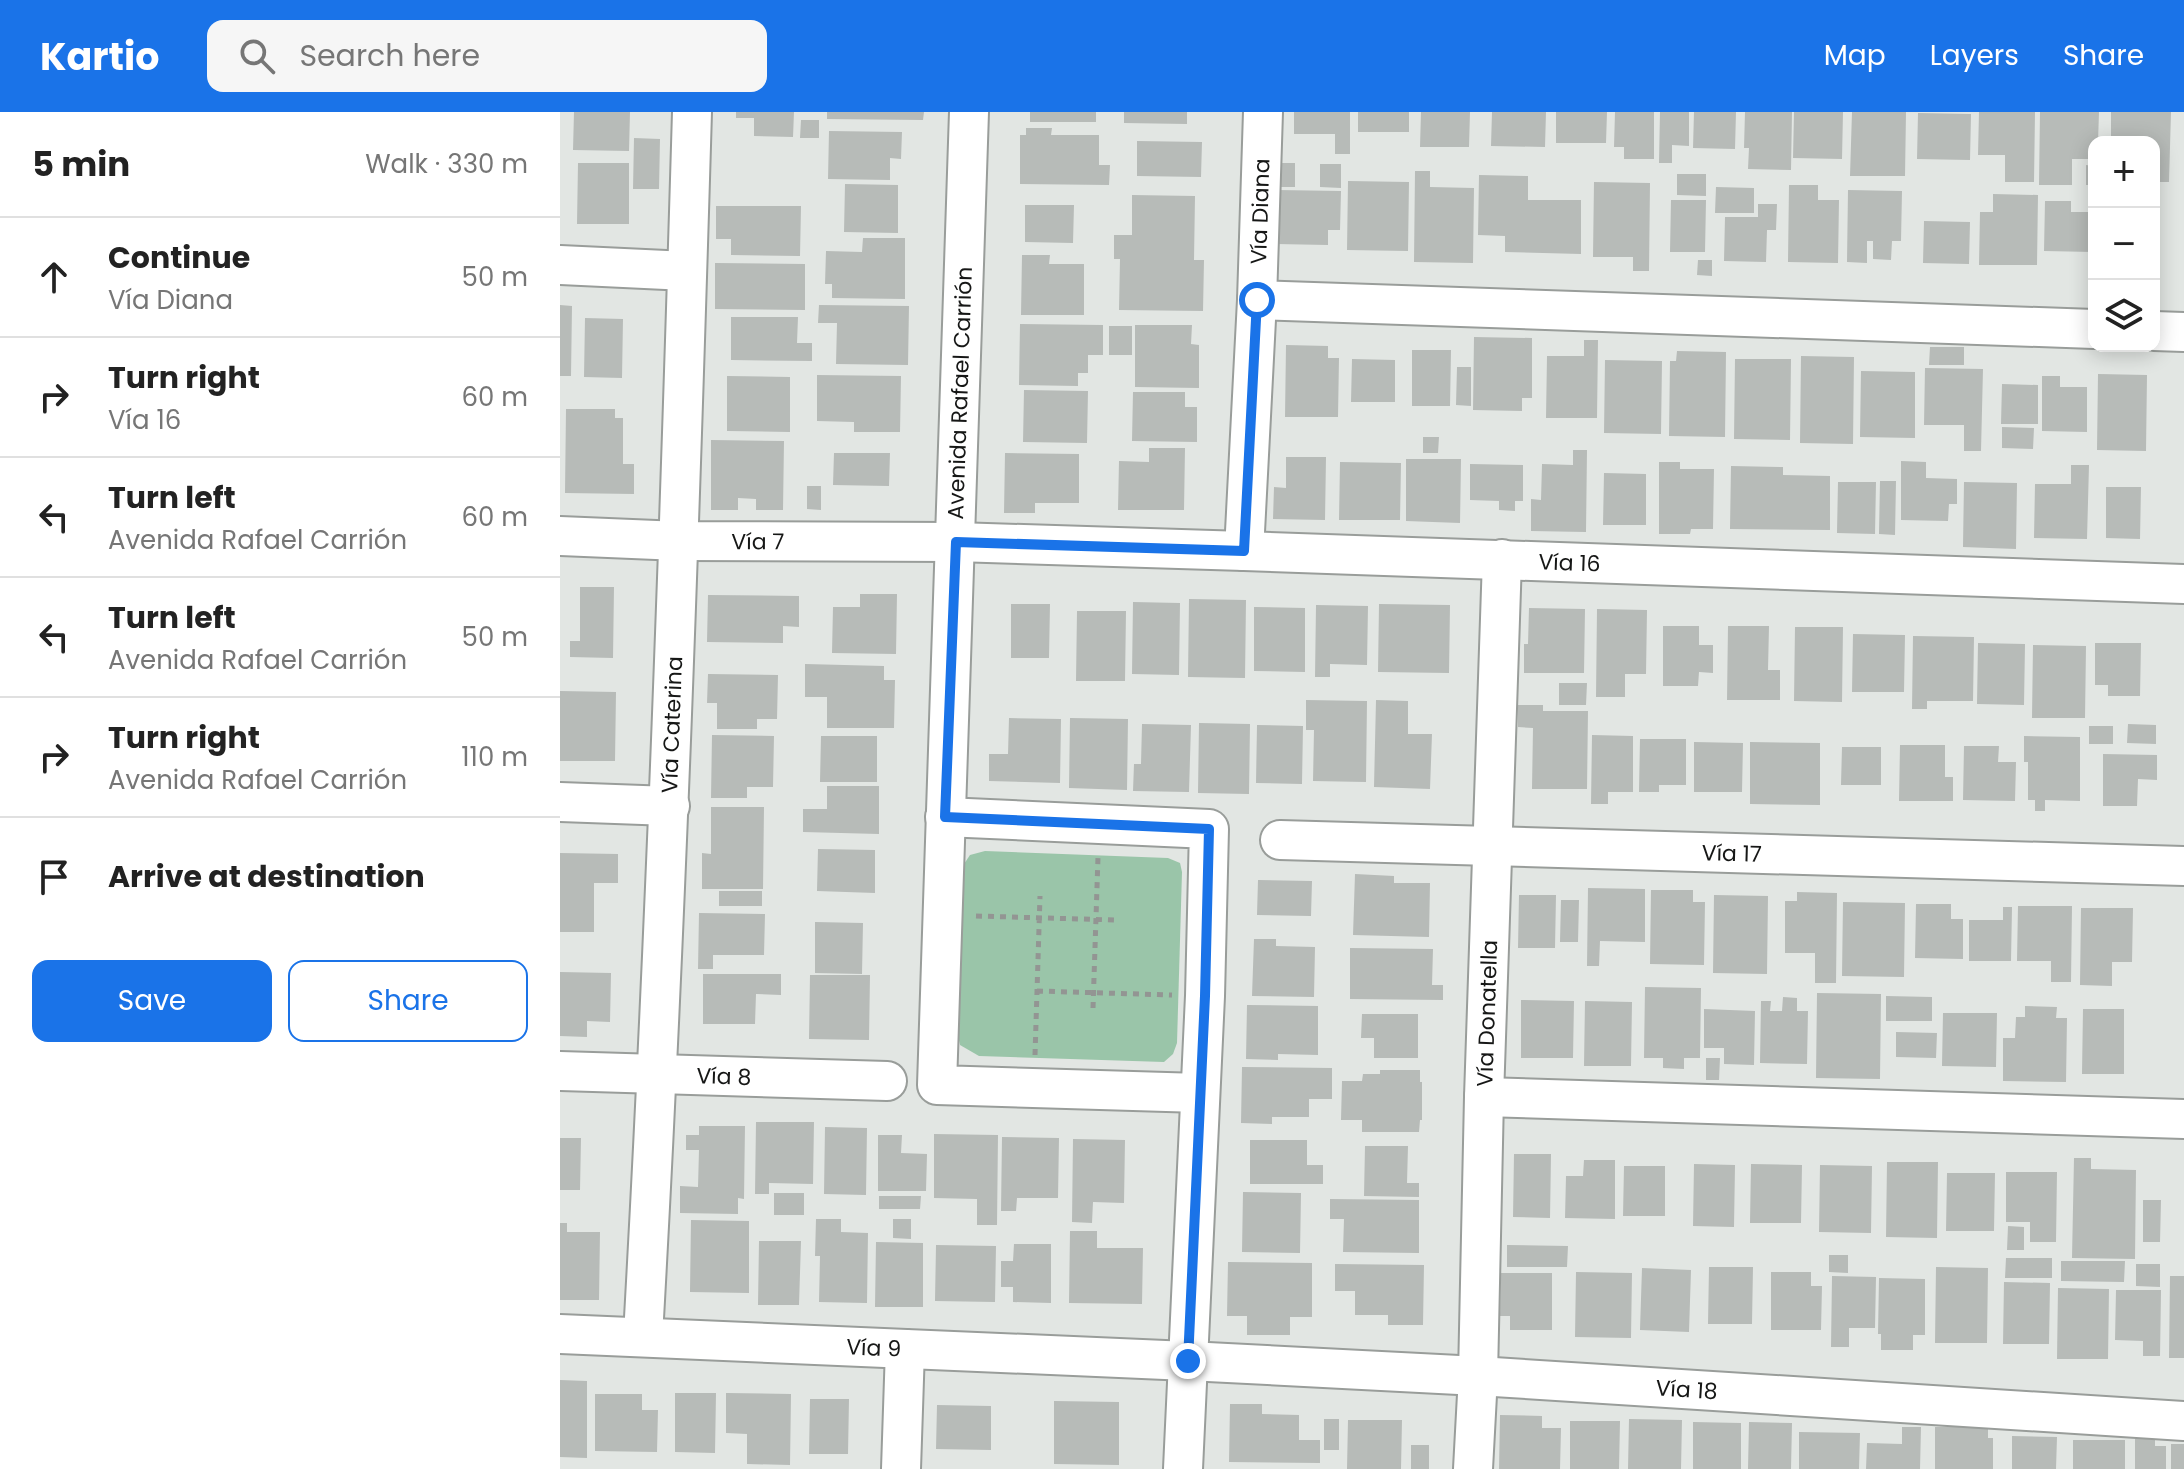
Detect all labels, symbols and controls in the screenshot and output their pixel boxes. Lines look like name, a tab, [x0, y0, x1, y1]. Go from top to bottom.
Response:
search box	[207, 20, 767, 92]
text: Kartio	[40, 30, 159, 83]
icon: search	[235, 34, 279, 78]
text: Search here	[299, 34, 480, 77]
text: Map	[1824, 36, 1886, 75]
text: Layers	[1930, 36, 2019, 75]
text: Share	[2063, 36, 2144, 75]
map controls	[2088, 136, 2160, 352]
button: +	[2088, 136, 2160, 208]
text: 5 min	[32, 140, 130, 188]
text: Walk · 330 m	[365, 146, 528, 182]
street label: Vía Diana	[1243, 158, 1277, 265]
button: −	[2088, 208, 2160, 280]
text: Continue	[108, 236, 250, 279]
icon: ahead	[32, 255, 76, 299]
text: 50 m	[462, 259, 528, 295]
street label: Avenida Rafael Carrión	[940, 266, 980, 520]
button: layers	[2088, 280, 2160, 352]
text: Vía Diana	[108, 282, 233, 318]
route start	[1239, 282, 1275, 318]
text: Turn right	[108, 356, 260, 399]
icon: right	[32, 375, 76, 419]
text: 60 m	[461, 379, 528, 415]
text: Vía 16	[108, 402, 181, 438]
text: Turn left	[108, 476, 236, 519]
icon: left	[32, 495, 76, 539]
text: 60 m	[461, 499, 528, 535]
text: Avenida Rafael Carrión	[108, 522, 407, 558]
street label: Vía 7	[731, 526, 784, 557]
street label: Vía 16	[1538, 546, 1601, 579]
text: Turn left	[108, 596, 236, 639]
icon: left	[32, 615, 76, 659]
text: 50 m	[462, 619, 528, 655]
text: Avenida Rafael Carrión	[108, 642, 407, 678]
street label: Vía Caterina	[653, 656, 690, 794]
text: Turn right	[108, 716, 260, 759]
icon: right	[32, 735, 76, 779]
text: 110 m	[461, 739, 528, 775]
text: Avenida Rafael Carrión	[108, 762, 407, 798]
street label: Vía 17	[1701, 837, 1762, 869]
icon: arrive	[32, 855, 76, 899]
text: Arrive at destination	[108, 855, 425, 898]
street label: Vía Donatella	[1469, 939, 1505, 1087]
button: Save	[32, 960, 272, 1042]
button: Share	[288, 960, 528, 1042]
street label: Vía 8	[696, 1060, 752, 1092]
street label: Vía 9	[846, 1331, 902, 1364]
route end	[1170, 1343, 1206, 1379]
street label: Vía 18	[1655, 1372, 1719, 1407]

